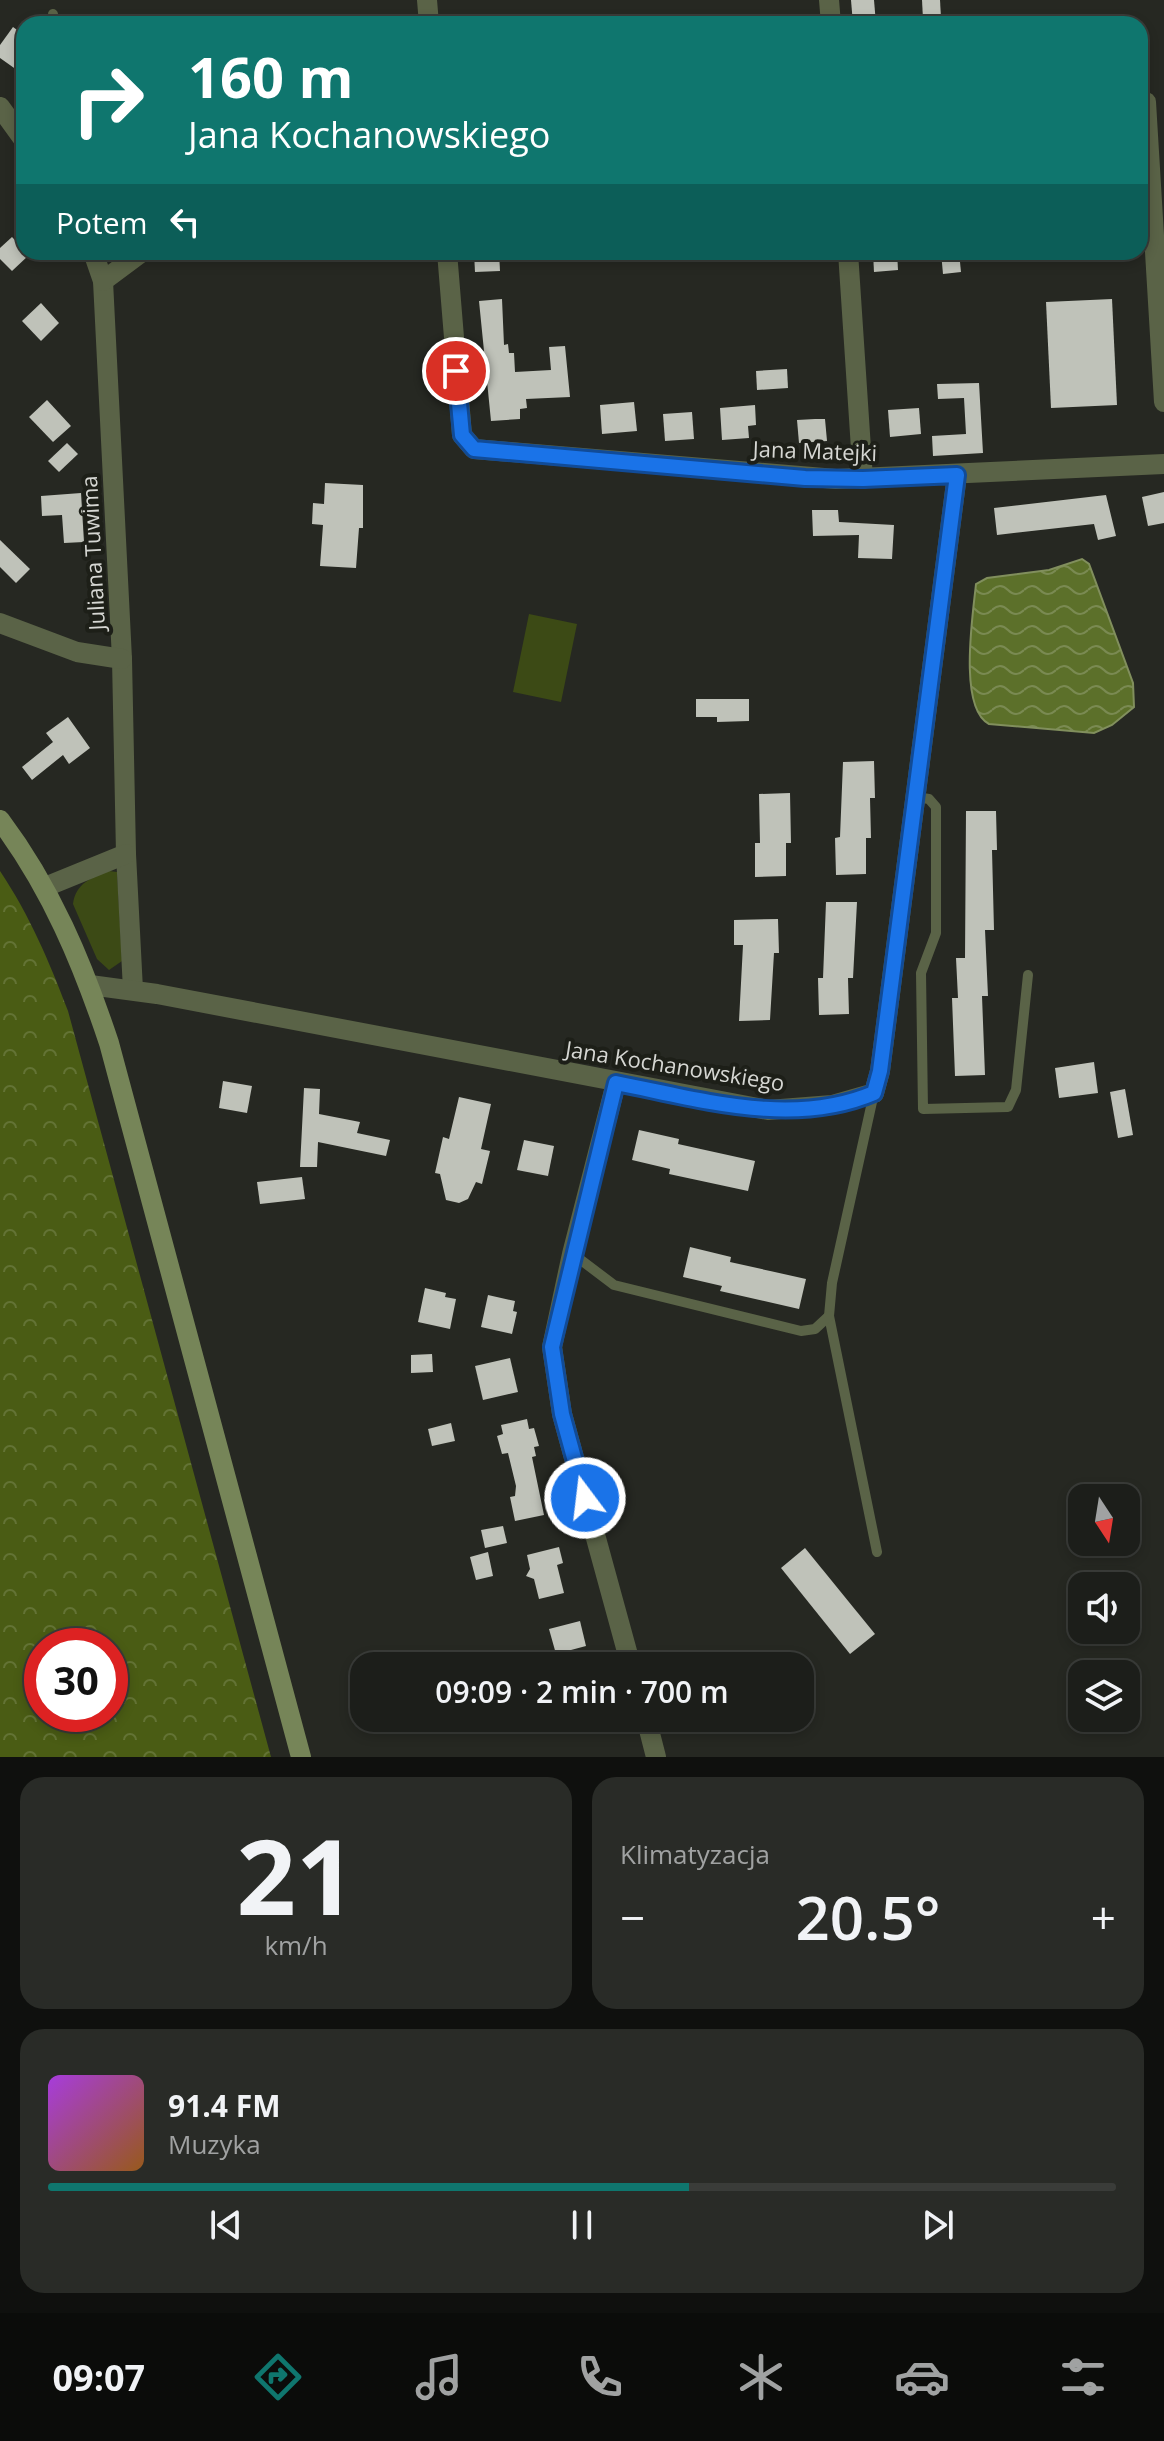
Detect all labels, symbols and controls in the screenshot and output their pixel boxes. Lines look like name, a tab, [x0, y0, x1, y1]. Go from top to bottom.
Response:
text: 160 m	[188, 38, 354, 114]
icon: right	[56, 48, 160, 152]
text: Jana Kochanowskiego	[188, 110, 550, 159]
icon: left	[163, 200, 207, 244]
text: Potem	[56, 202, 147, 243]
pin	[422, 337, 490, 405]
icon: arrive	[434, 349, 478, 393]
street label: Jana Matejki	[750, 433, 878, 467]
street label: Juliana Tuwima	[73, 475, 111, 633]
street label: Jana Kochanowskiego	[561, 1033, 787, 1097]
position arrow	[543, 1456, 627, 1540]
north arrow	[1068, 1484, 1140, 1556]
map controls	[1068, 1484, 1140, 1732]
button: sound	[1068, 1572, 1140, 1644]
speed limit sign: 30	[24, 1628, 128, 1732]
button: layers	[1068, 1660, 1140, 1732]
text: 09:09 · 2 min · 700 m	[435, 1671, 729, 1712]
text: 21	[237, 1804, 355, 1945]
text: Klimatyzacja	[620, 1836, 770, 1872]
text: 20.5°	[795, 1876, 941, 1958]
text: −	[620, 1887, 645, 1947]
text: +	[1091, 1887, 1116, 1947]
text: km/h	[264, 1927, 328, 1963]
text: 91.4 FM	[168, 2085, 281, 2126]
text: Muzyka	[168, 2126, 261, 2162]
icon: previous	[204, 2203, 248, 2247]
icon: pause	[560, 2203, 604, 2247]
icon: next	[916, 2203, 960, 2247]
icon: directions	[250, 2349, 306, 2405]
icon: music	[411, 2349, 467, 2405]
icon: phone	[572, 2349, 628, 2405]
icon: climate	[733, 2349, 789, 2405]
icon: car	[894, 2349, 950, 2405]
icon: filters	[1055, 2349, 1111, 2405]
text: 09:07	[53, 2353, 145, 2402]

